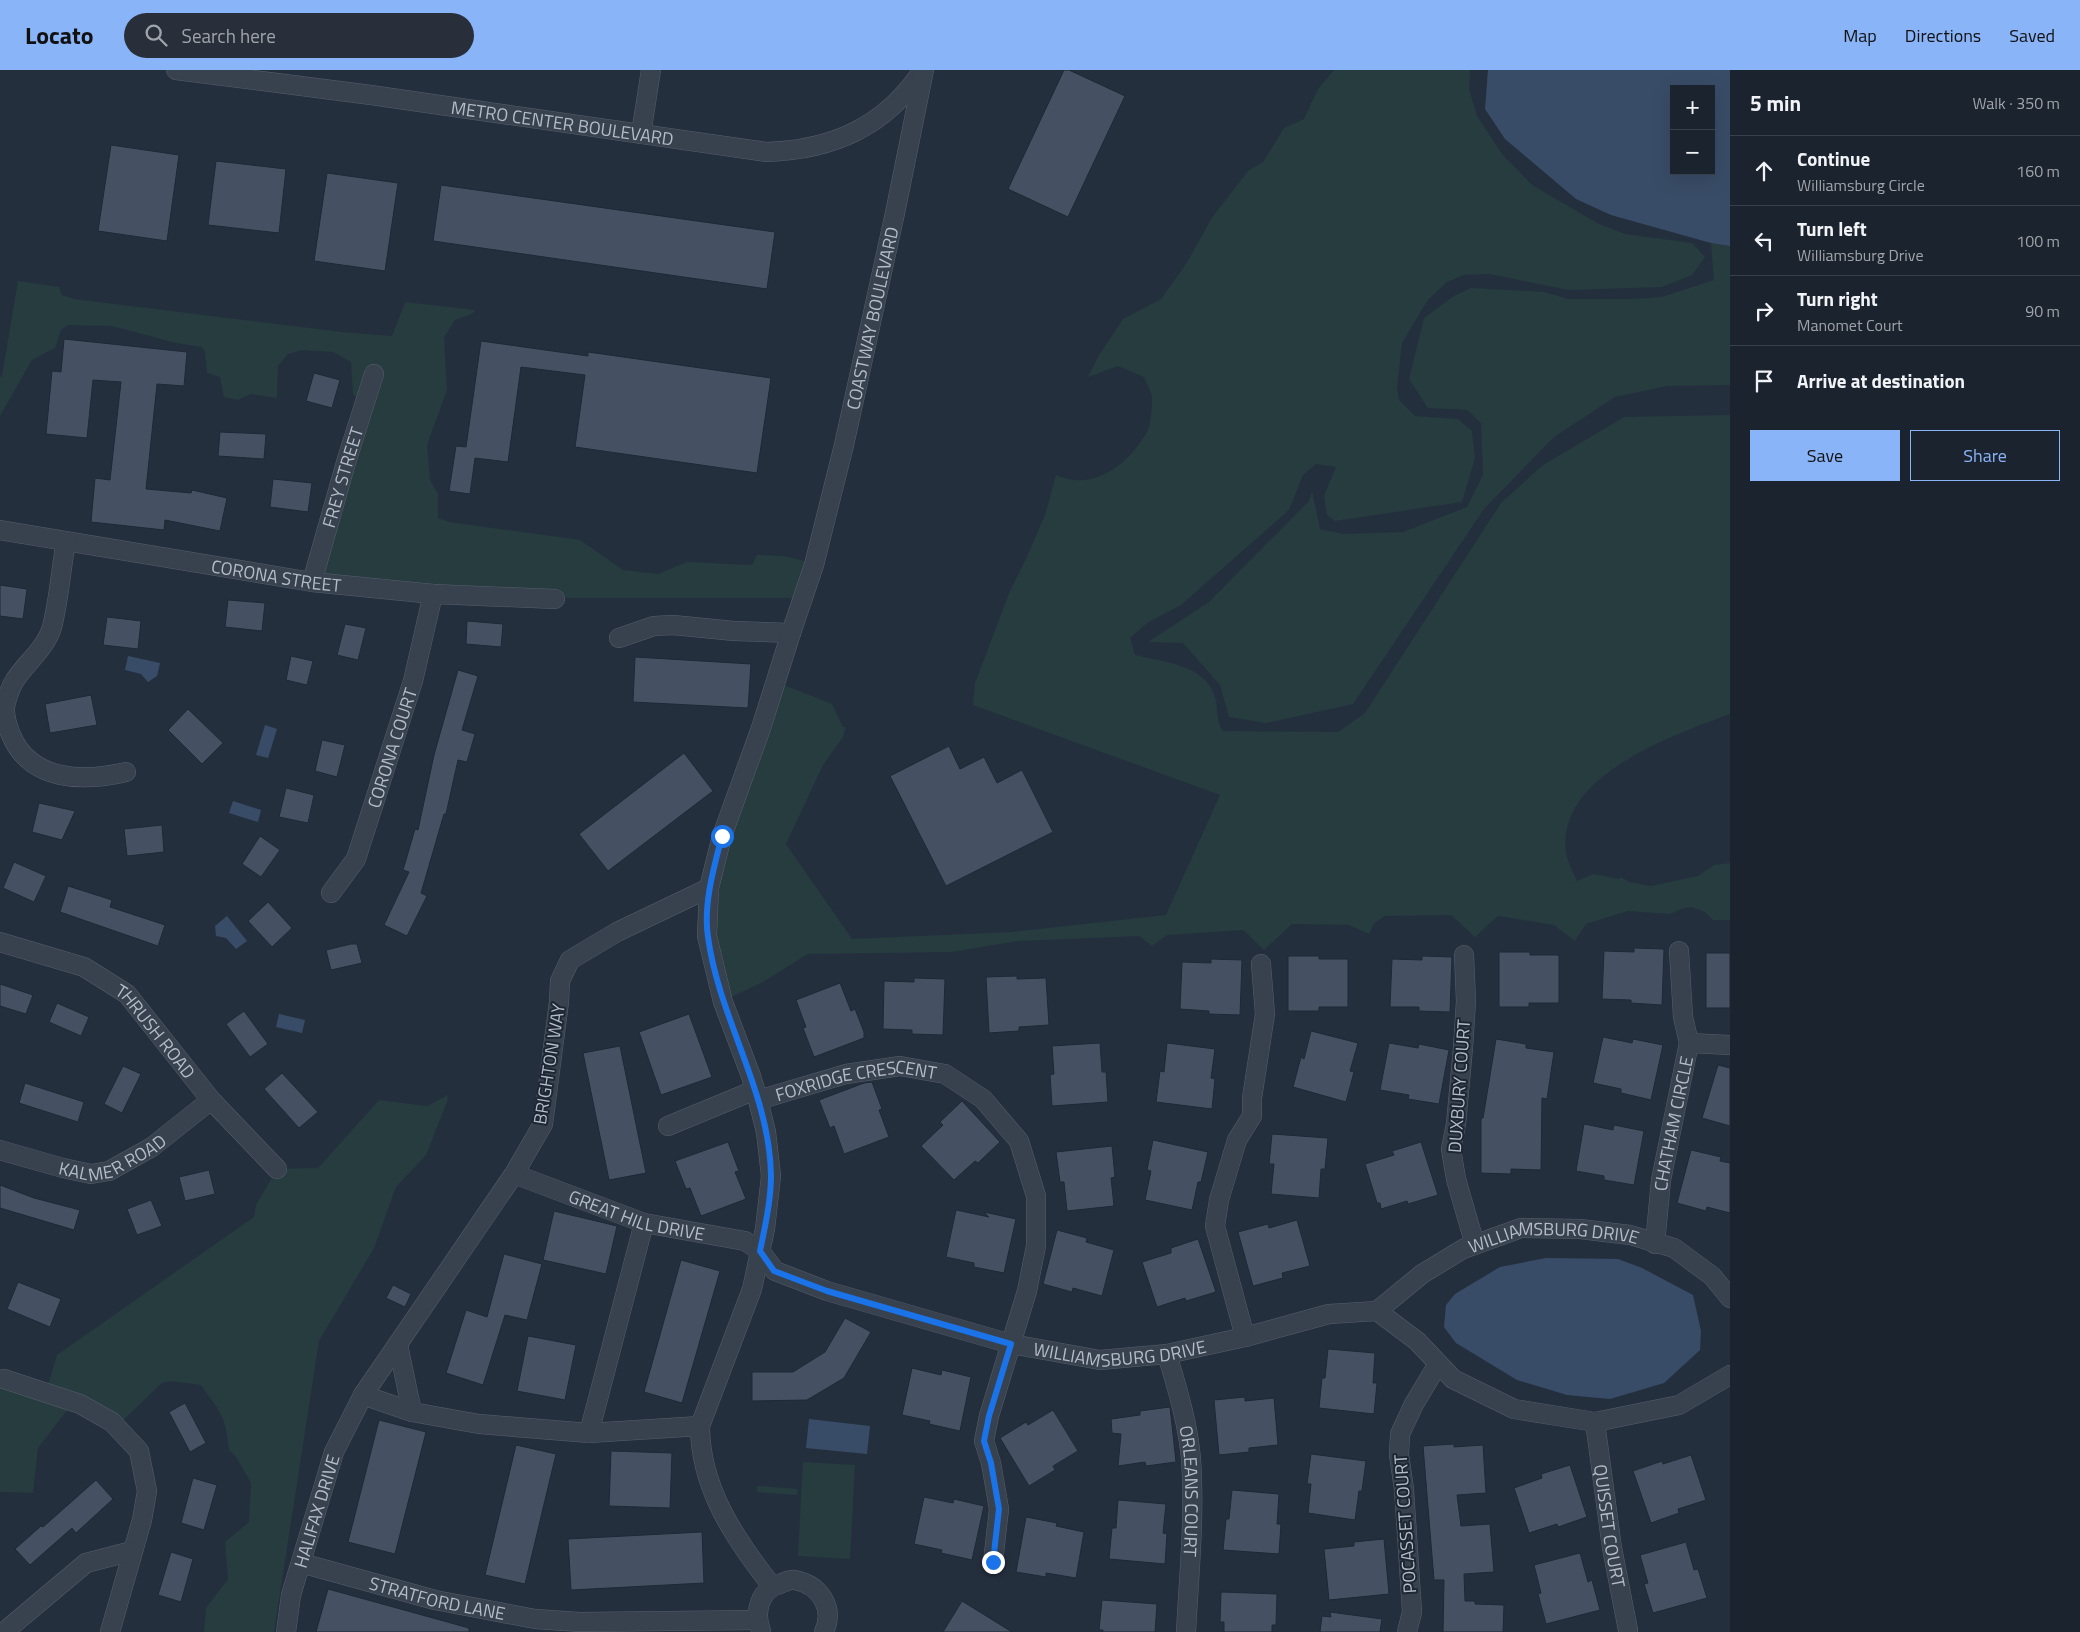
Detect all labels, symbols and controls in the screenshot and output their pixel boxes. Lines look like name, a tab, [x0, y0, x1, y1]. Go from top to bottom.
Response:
search box	[124, 13, 474, 58]
text: Locato	[25, 17, 94, 53]
icon: search	[142, 21, 170, 49]
text: Search here	[182, 21, 276, 50]
text: Map	[1843, 22, 1877, 49]
text: Directions	[1905, 22, 1981, 49]
text: Saved	[2009, 22, 2055, 49]
map controls	[1670, 85, 1715, 175]
button: +	[1670, 85, 1715, 130]
text: 5 min	[1750, 87, 1801, 119]
text: Walk · 350 m	[1972, 91, 2060, 115]
street label: METRO CENTER BOULEVARD	[449, 93, 675, 152]
button: −	[1670, 130, 1715, 175]
text: Continue	[1797, 144, 1870, 173]
icon: ahead	[1750, 157, 1778, 185]
text: 160 m	[2016, 159, 2060, 183]
text: Williamsburg Circle	[1797, 173, 1925, 197]
text: Turn left	[1797, 214, 1867, 243]
street label: COASTWAY BOULEVARD	[839, 224, 905, 412]
icon: left	[1750, 227, 1778, 255]
text: 100 m	[2016, 229, 2060, 253]
text: Williamsburg Drive	[1797, 243, 1923, 267]
text: Turn right	[1797, 284, 1878, 313]
icon: right	[1750, 297, 1778, 325]
text: 90 m	[2025, 299, 2060, 323]
text: Manomet Court	[1797, 313, 1903, 337]
text: Arrive at destination	[1797, 366, 1965, 395]
icon: arrive	[1750, 367, 1778, 395]
street label: FREY STREET	[315, 423, 370, 531]
button: Save	[1750, 430, 1900, 481]
button: Share	[1910, 430, 2060, 481]
street label: CORONA STREET	[209, 552, 343, 598]
street label: CORONA COURT	[360, 684, 424, 811]
route start	[711, 825, 734, 848]
street label: THRUSH ROAD	[110, 977, 202, 1084]
street label: BRIGHTON WAY	[526, 1001, 572, 1126]
street label: DUXBURY COURT	[1441, 1018, 1477, 1154]
street label: FOXRIDGE CRESCENT	[772, 1052, 939, 1108]
street label: CHATHAM CIRCLE	[1647, 1054, 1700, 1192]
street label: KALMER ROAD	[56, 1127, 172, 1188]
street label: GREAT HILL DRIVE	[565, 1182, 707, 1247]
street label: WILLIAMSBURG DRIVE	[1464, 1214, 1643, 1260]
street label: WILLIAMSBURG DRIVE	[1031, 1332, 1209, 1373]
street label: ORLEANS COURT	[1173, 1423, 1206, 1558]
street label: HALIFAX DRIVE	[286, 1451, 346, 1571]
street label: POCASSET COURT	[1387, 1453, 1423, 1594]
street label: QUISSET COURT	[1587, 1463, 1633, 1590]
route end	[982, 1551, 1005, 1574]
street label: STRATFORD LANE	[366, 1569, 508, 1627]

